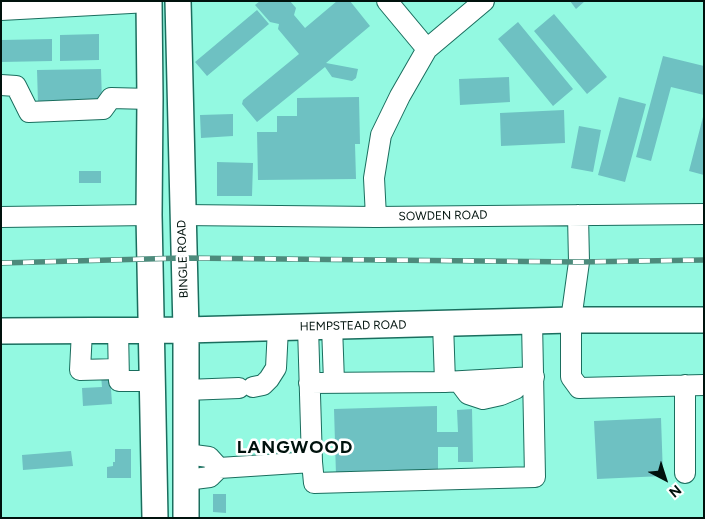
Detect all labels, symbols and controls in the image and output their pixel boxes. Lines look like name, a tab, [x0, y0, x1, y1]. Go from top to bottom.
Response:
street label: SOWDEN ROAD	[398, 208, 488, 224]
street label: BINGLE ROAD	[174, 220, 192, 298]
street label: HEMPSTEAD ROAD	[299, 318, 407, 334]
district label: LANGWOOD	[236, 437, 354, 459]
north arrow	[640, 454, 690, 504]
text: N	[665, 481, 685, 501]

